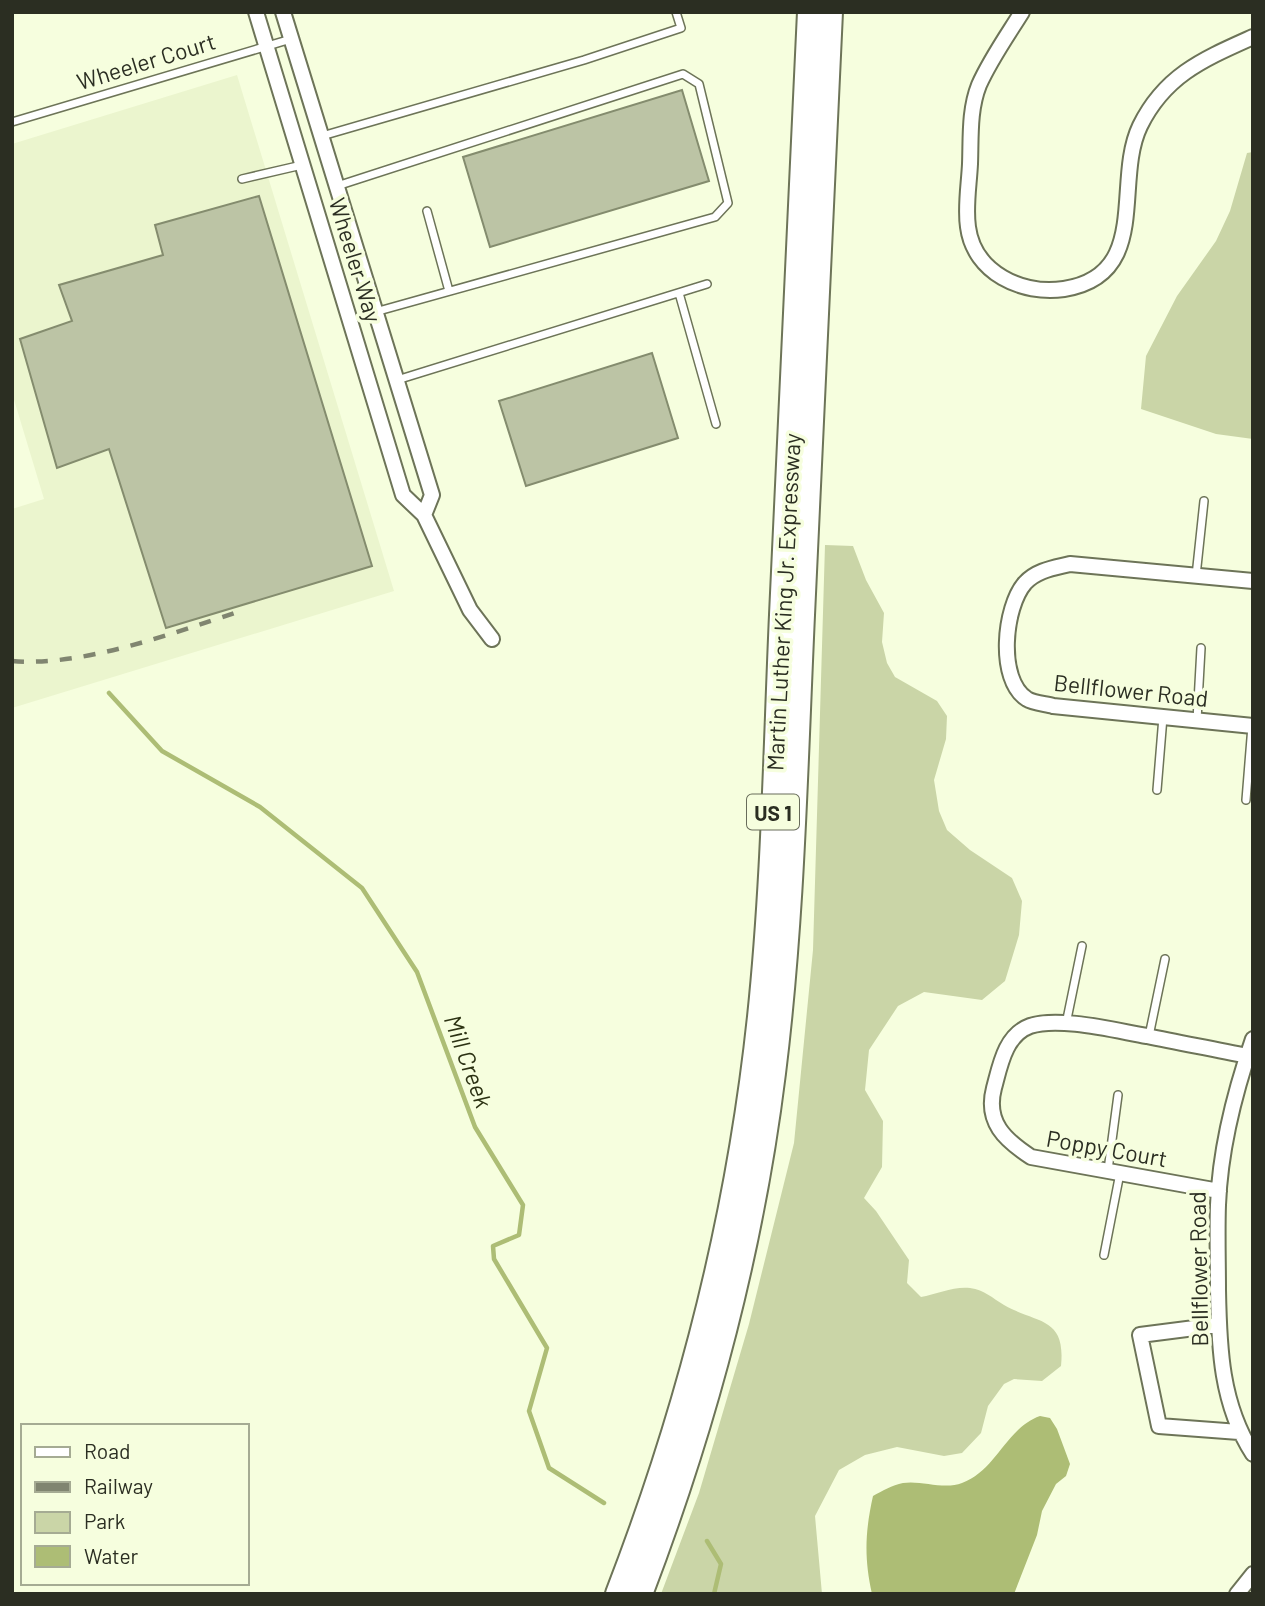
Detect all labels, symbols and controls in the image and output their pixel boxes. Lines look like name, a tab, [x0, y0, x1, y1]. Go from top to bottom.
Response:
street label: Wheeler Court	[73, 27, 219, 95]
street label: Wheeler Way	[324, 194, 388, 326]
street label: Martin Luther King Jr. Expressway	[760, 432, 806, 771]
street label: Bellflower Road	[1052, 668, 1210, 712]
road number: US 1	[747, 794, 799, 830]
water label: Mill Creek	[439, 1010, 499, 1112]
street label: Poppy Court	[1044, 1124, 1170, 1172]
street label: Bellflower Road	[1183, 1191, 1213, 1347]
legend	[21, 1424, 248, 1585]
text: Road	[84, 1438, 130, 1463]
text: Railway	[84, 1473, 153, 1498]
text: Park	[84, 1508, 125, 1533]
text: Water	[84, 1543, 139, 1568]

